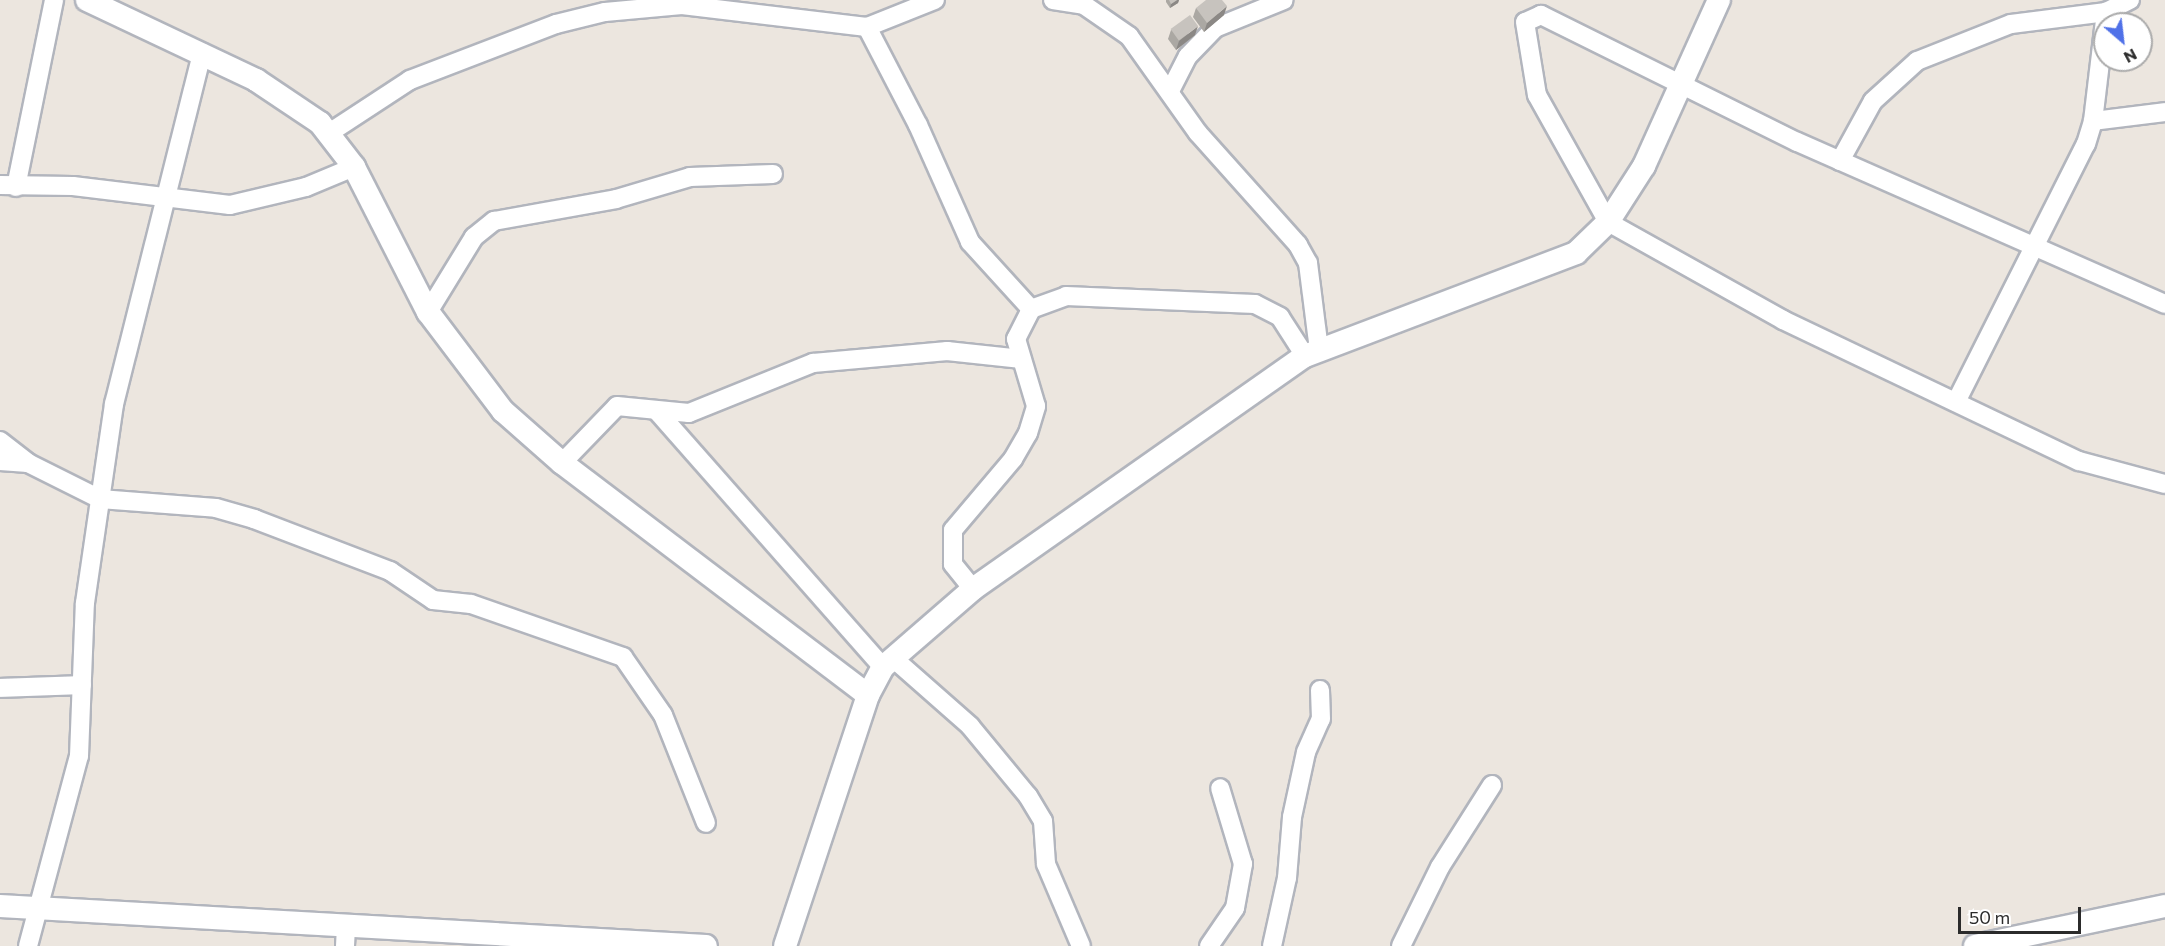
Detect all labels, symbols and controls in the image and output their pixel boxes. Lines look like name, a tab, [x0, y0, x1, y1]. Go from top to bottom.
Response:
north arrow	[2093, 12, 2153, 72]
text: N	[2121, 45, 2141, 68]
scale bar	[1961, 895, 2084, 933]
text: 50 m	[1969, 906, 2010, 928]

